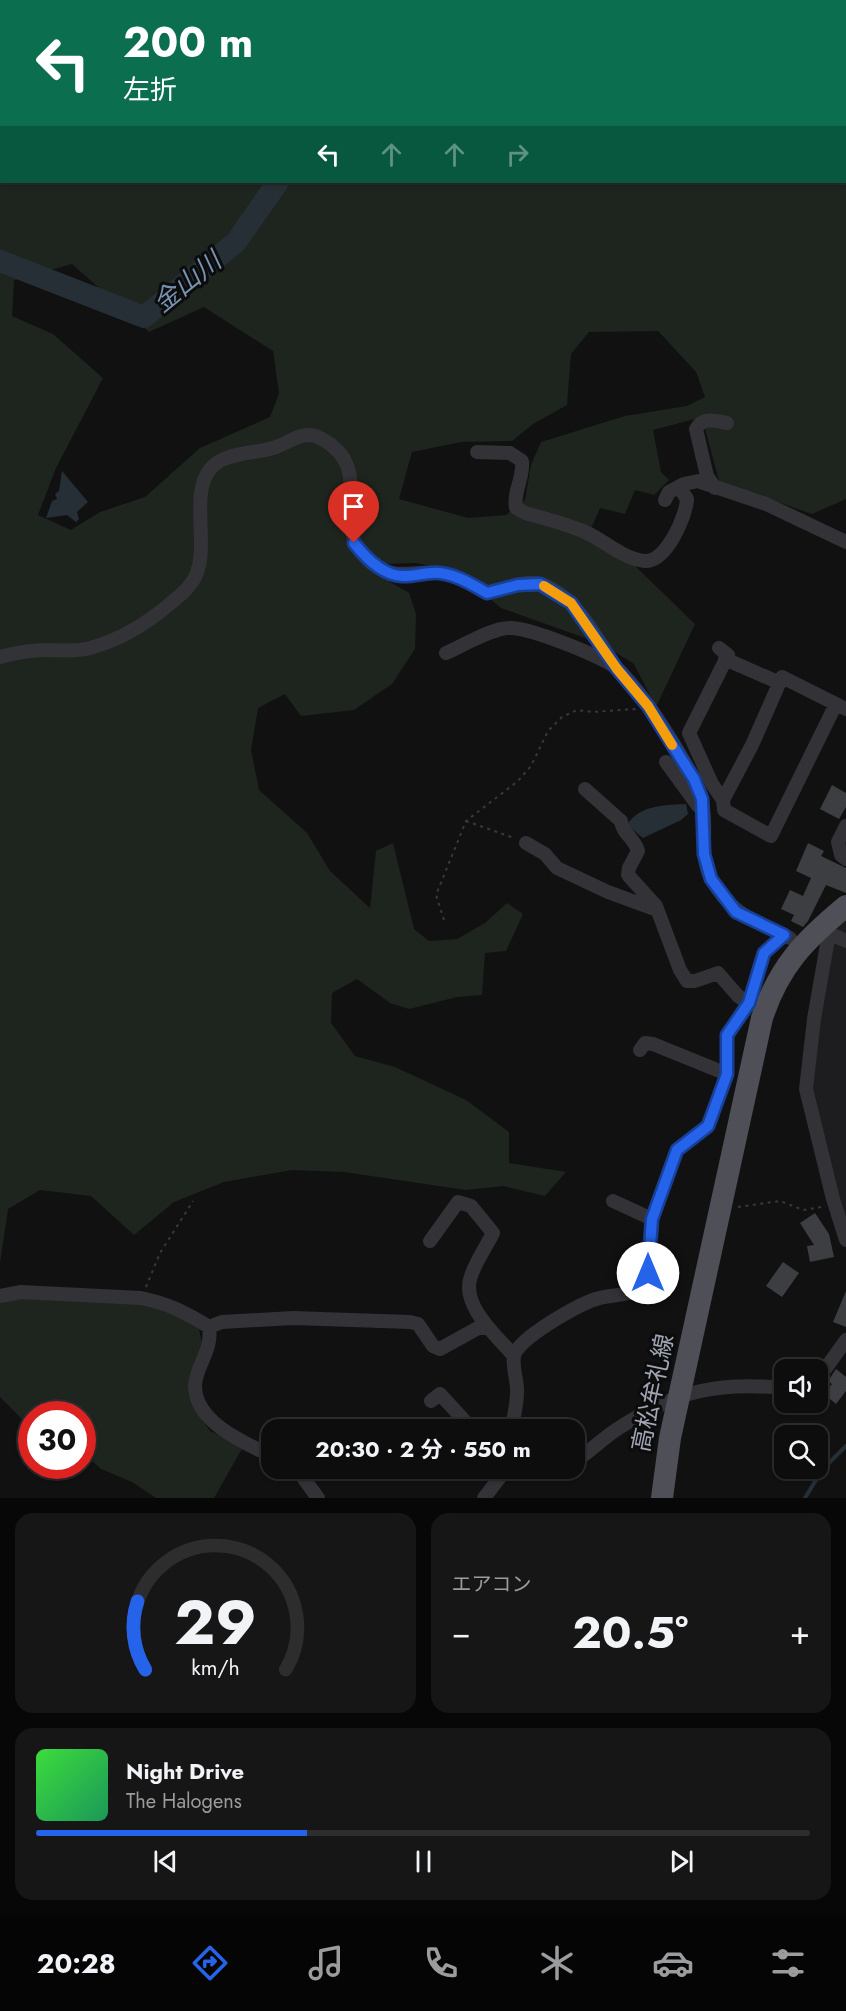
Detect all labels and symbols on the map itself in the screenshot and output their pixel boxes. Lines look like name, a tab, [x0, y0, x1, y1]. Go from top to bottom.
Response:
water label: 金山川	[145, 241, 232, 321]
pin	[328, 481, 379, 543]
position arrow	[616, 1241, 680, 1305]
street label: 高松牟礼線	[623, 1331, 682, 1455]
speed limit sign: 30	[18, 1401, 96, 1479]

